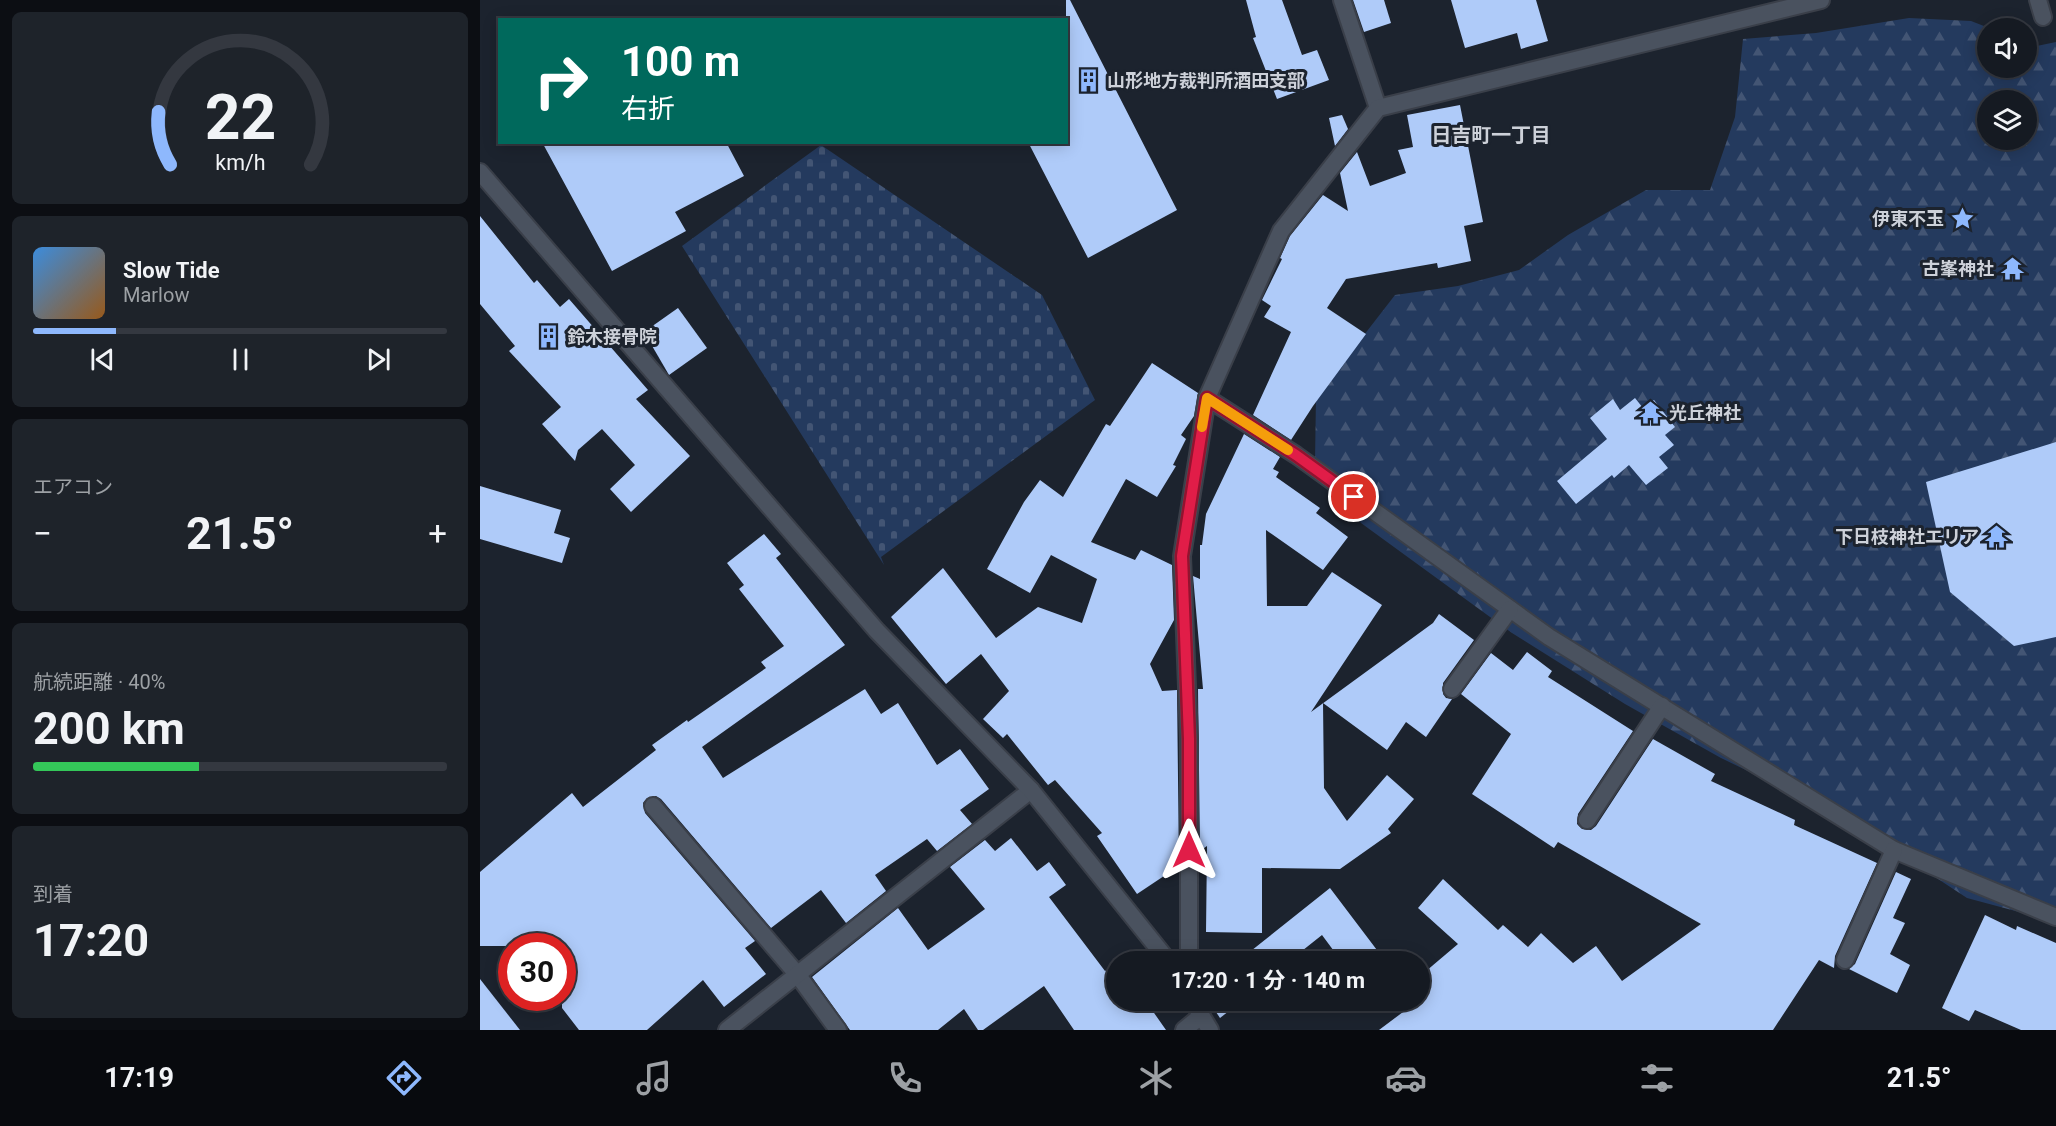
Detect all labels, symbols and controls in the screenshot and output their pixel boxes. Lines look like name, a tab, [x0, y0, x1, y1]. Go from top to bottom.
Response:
map controls	[1977, 18, 2037, 150]
button: sound	[1977, 18, 2037, 78]
text: 100 m	[621, 37, 740, 86]
icon: right	[522, 42, 600, 120]
building icon: 山形地方裁判所酒田支部	[1076, 68, 1102, 94]
place label: 山形地方裁判所酒田支部	[1107, 70, 1305, 91]
text: 22	[204, 81, 276, 154]
button: layers	[1977, 90, 2037, 150]
text: 右折	[621, 93, 675, 125]
district label: 日吉町一丁目	[1431, 123, 1551, 147]
text: km/h	[215, 150, 265, 175]
place icon: 伊東不玉	[1949, 206, 1975, 232]
place label: 伊東不玉	[1872, 208, 1944, 229]
temple icon: 古峯神社	[1999, 256, 2025, 282]
text: Slow Tide	[123, 258, 220, 283]
place label: 古峯神社	[1922, 258, 1994, 279]
text: Marlow	[123, 283, 189, 307]
building icon: 鈴木接骨院	[536, 324, 562, 350]
place label: 鈴木接骨院	[567, 326, 657, 347]
icon: previous	[86, 343, 119, 376]
icon: pause	[224, 343, 257, 376]
icon: next	[362, 343, 395, 376]
temple icon: 光丘神社	[1638, 400, 1664, 426]
place label: 光丘神社	[1669, 402, 1741, 423]
pin	[1328, 471, 1379, 522]
text: エアコン	[33, 475, 113, 499]
icon: arrive	[1337, 480, 1370, 513]
text: 21.5°	[186, 507, 294, 560]
text: −	[33, 514, 52, 553]
text: +	[428, 514, 447, 553]
temple icon: 下日枝神社エリア	[1984, 524, 2010, 550]
place label: 下日枝神社エリア	[1835, 526, 1979, 547]
text: 航続距離 · 40%	[33, 670, 165, 694]
text: 200 km	[33, 702, 185, 755]
position arrow	[1157, 818, 1221, 882]
text: 到着	[33, 882, 73, 906]
text: 17:20	[33, 914, 149, 967]
speed limit sign: 30	[498, 933, 576, 1011]
text: 17:20 · 1 分 · 140 m	[1171, 968, 1365, 993]
icon: directions	[383, 1057, 425, 1099]
icon: music	[633, 1057, 675, 1099]
icon: phone	[884, 1057, 926, 1099]
icon: climate	[1135, 1057, 1177, 1099]
icon: car	[1385, 1057, 1427, 1099]
icon: filters	[1636, 1057, 1678, 1099]
text: 17:19	[104, 1062, 174, 1094]
text: 21.5°	[1887, 1062, 1952, 1094]

